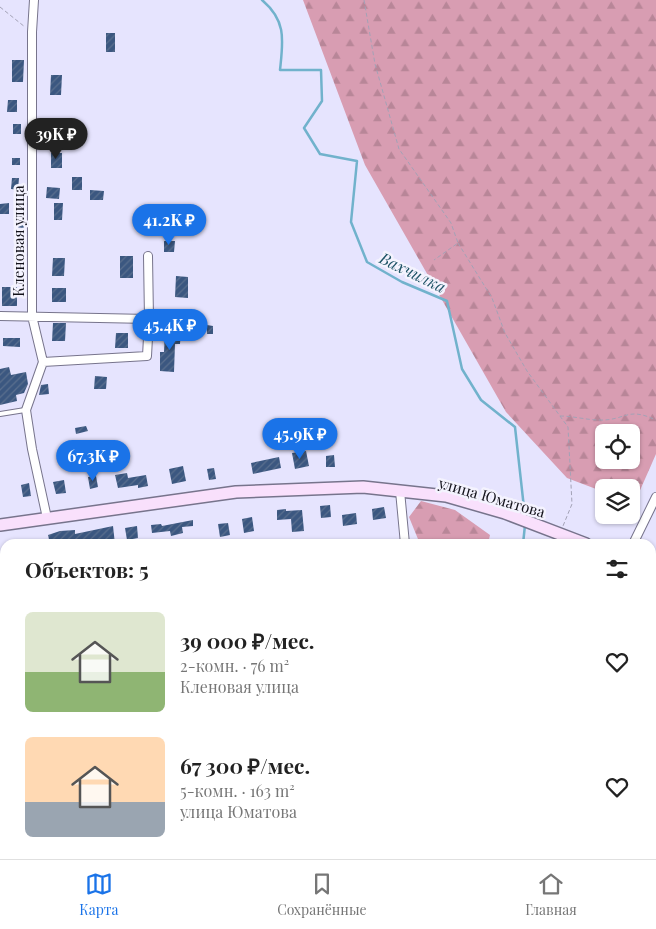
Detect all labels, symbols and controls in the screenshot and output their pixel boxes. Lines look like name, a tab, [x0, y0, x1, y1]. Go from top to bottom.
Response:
pin: 39K ₽	[21, 118, 91, 160]
text: 39K ₽	[36, 123, 76, 144]
street label: Кленовая улица	[8, 185, 28, 297]
pin: 41.2K ₽	[123, 204, 215, 246]
text: 41.2K ₽	[143, 209, 195, 230]
water label: Вахчилка	[376, 247, 449, 297]
pin: 45.4K ₽	[124, 308, 216, 351]
text: 45.4K ₽	[144, 314, 196, 335]
pin: 45.9K ₽	[254, 418, 346, 460]
text: 45.9K ₽	[273, 423, 327, 444]
map controls	[595, 424, 640, 524]
button: locate	[595, 424, 640, 469]
pin: 67.3K ₽	[47, 440, 139, 482]
text: 67.3K ₽	[67, 445, 119, 466]
street label: улица Юматова	[436, 472, 548, 522]
button: layers	[595, 479, 640, 524]
text: Объектов: 5	[25, 555, 149, 583]
icon: filters	[603, 555, 631, 583]
text: 39 000 ₽/мес.	[180, 626, 315, 654]
icon: home	[65, 632, 125, 692]
icon: heart	[603, 648, 631, 676]
text: 2-комн. · 76 m²	[180, 655, 289, 676]
text: Кленовая улица	[180, 676, 299, 697]
text: 67 300 ₽/мес.	[180, 751, 310, 779]
icon: home	[65, 757, 125, 817]
icon: heart	[603, 773, 631, 801]
text: 5-комн. · 163 m²	[180, 780, 295, 801]
text: улица Юматова	[180, 801, 297, 822]
tab: Карта	[79, 870, 119, 919]
tab: Сохранённые	[277, 870, 367, 919]
tab: Главная	[525, 870, 577, 919]

